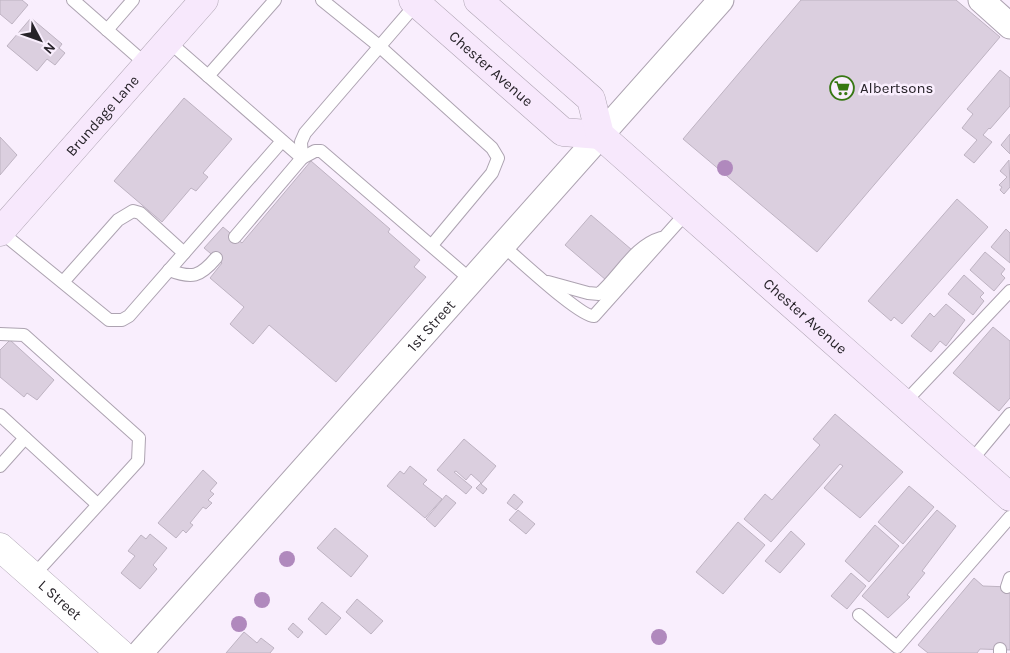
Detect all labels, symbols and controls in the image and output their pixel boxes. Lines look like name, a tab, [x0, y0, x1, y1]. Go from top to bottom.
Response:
north arrow	[15, 15, 65, 65]
street label: Chester Avenue	[445, 27, 537, 110]
text: N	[40, 39, 59, 58]
street label: Brundage Lane	[62, 71, 143, 160]
supermarket icon: Albertsons	[829, 75, 855, 101]
place label: Albertsons	[860, 79, 933, 97]
street label: Chester Avenue	[760, 274, 851, 358]
street label: 1st Street	[403, 296, 459, 355]
street label: L Street	[35, 576, 86, 624]

